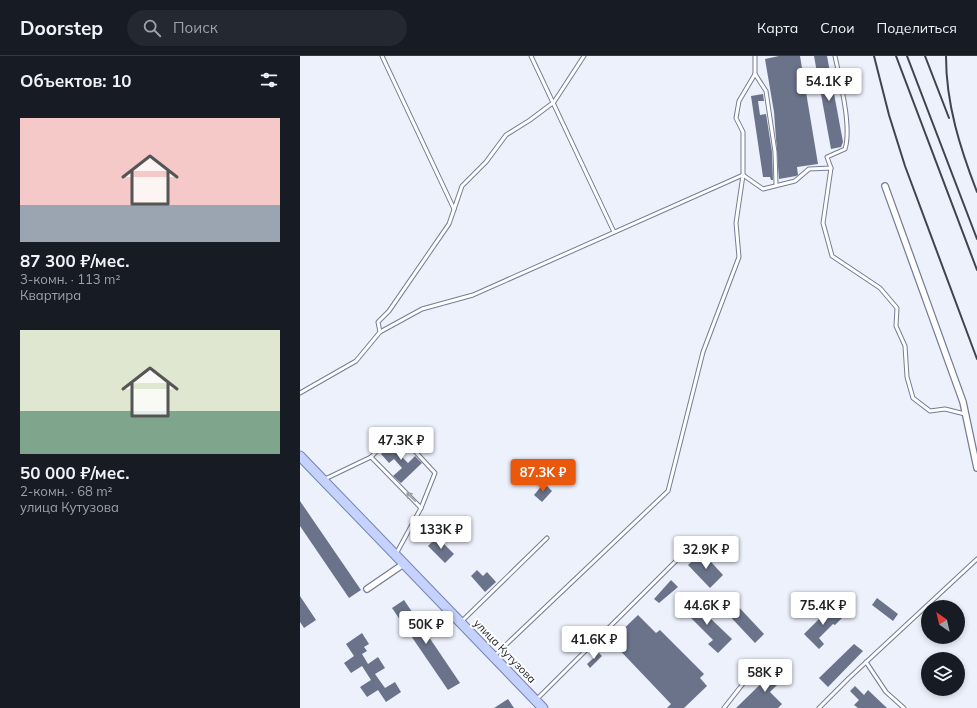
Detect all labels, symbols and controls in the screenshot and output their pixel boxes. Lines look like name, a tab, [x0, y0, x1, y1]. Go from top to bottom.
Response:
search box	[127, 10, 407, 46]
text: Doorstep	[20, 16, 103, 40]
icon: search	[141, 17, 163, 39]
text: Поиск	[173, 18, 218, 37]
text: Карта	[757, 19, 798, 37]
text: Слои	[820, 19, 855, 37]
text: Поделиться	[877, 19, 957, 37]
pin: 54.1K ₽	[792, 68, 866, 102]
icon: filters	[258, 69, 280, 91]
text: Объектов: 10	[20, 70, 132, 91]
text: 54.1K ₽	[806, 73, 852, 89]
icon: home	[114, 144, 186, 216]
text: 87 300 ₽/мес.	[20, 250, 129, 271]
text: 3-комн. · 113 m²	[20, 271, 120, 287]
text: Квартира	[20, 287, 81, 303]
icon: home	[114, 356, 186, 428]
pin: 47.3K ₽	[364, 427, 438, 461]
text: 47.3K ₽	[378, 432, 424, 448]
pin: 87.3K ₽	[506, 459, 580, 493]
text: 50 000 ₽/мес.	[20, 462, 129, 483]
text: 87.3K ₽	[520, 464, 566, 480]
text: 2-комн. · 68 m²	[20, 483, 113, 499]
one-way arrow	[406, 492, 416, 502]
text: улица Кутузова	[20, 499, 119, 515]
pin: 133K ₽	[408, 516, 474, 550]
text: 133K ₽	[419, 521, 463, 537]
pin: 32.9K ₽	[669, 536, 743, 570]
text: 32.9K ₽	[683, 541, 729, 557]
pin: 44.6K ₽	[670, 592, 744, 626]
pin: 75.4K ₽	[786, 592, 860, 626]
text: 44.6K ₽	[684, 597, 730, 613]
text: 75.4K ₽	[800, 597, 846, 613]
north arrow	[921, 600, 965, 644]
map controls	[921, 600, 965, 696]
pin: 50K ₽	[398, 611, 454, 645]
text: 50K ₽	[408, 616, 444, 632]
street label: улица Кутузова	[471, 616, 539, 686]
pin: 41.6K ₽	[557, 626, 631, 660]
text: 41.6K ₽	[571, 631, 617, 647]
button: layers	[921, 652, 965, 696]
pin: 58K ₽	[737, 659, 793, 693]
text: 58K ₽	[747, 664, 783, 680]

